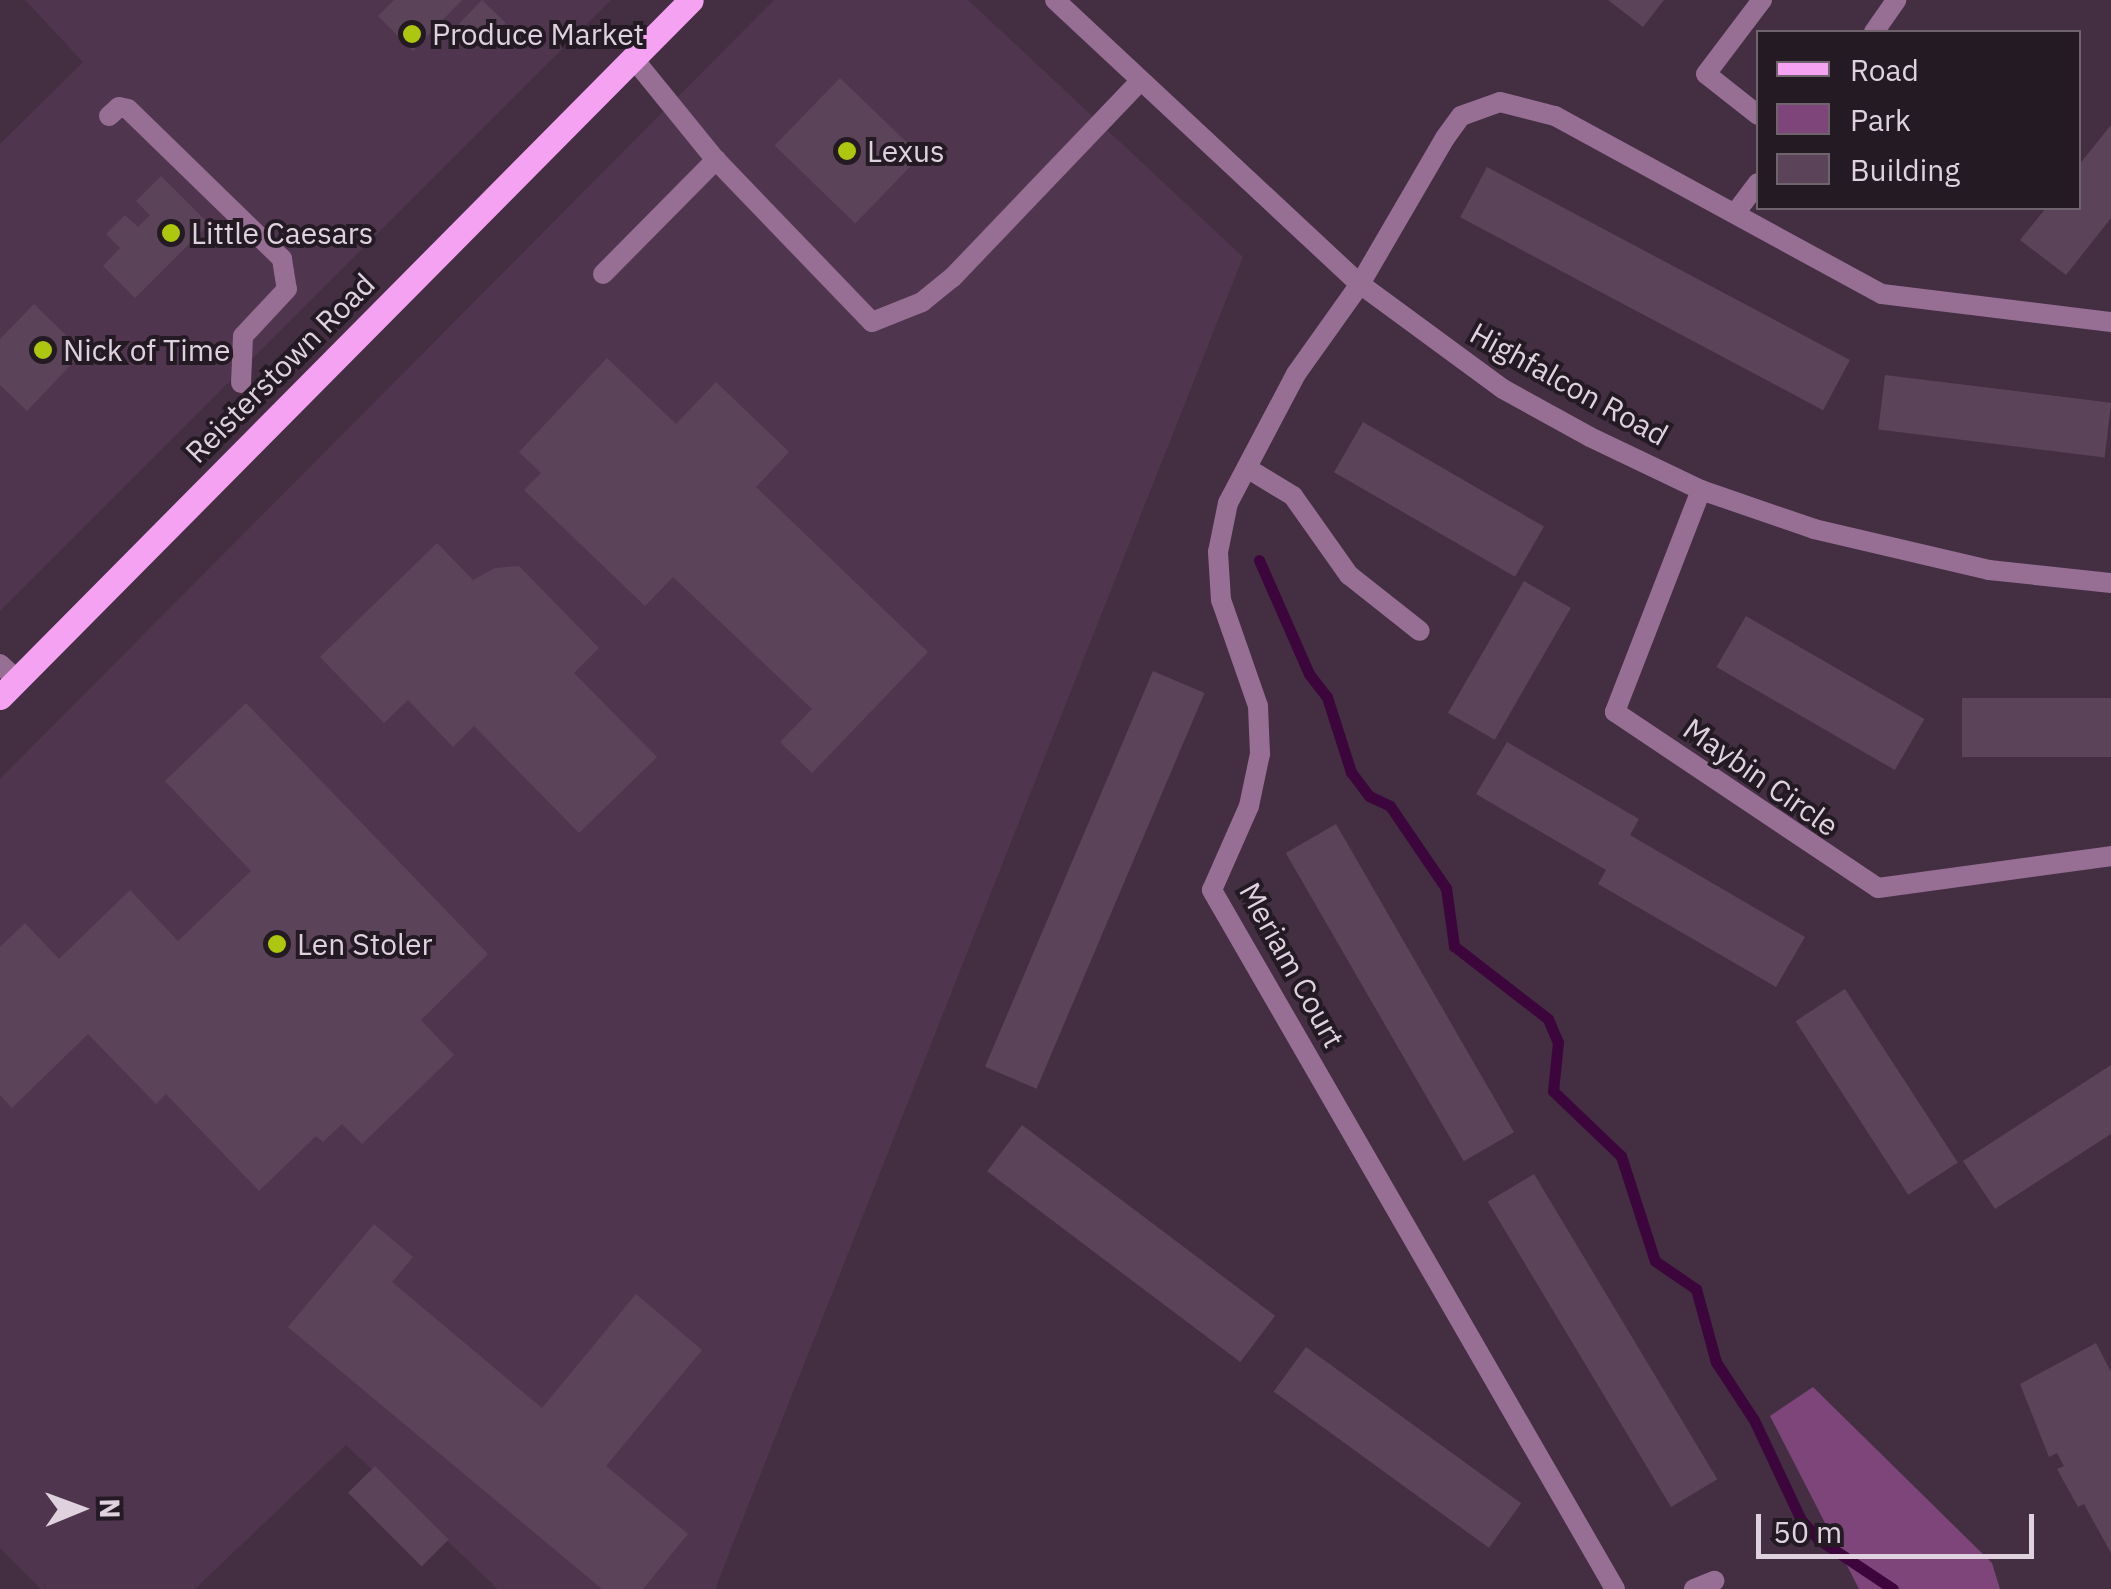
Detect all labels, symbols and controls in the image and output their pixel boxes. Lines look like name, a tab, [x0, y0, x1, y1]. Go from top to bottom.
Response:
place label: Produce Market	[432, 16, 644, 52]
marker: Produce Market	[401, 23, 423, 45]
legend	[1756, 30, 2081, 210]
text: Road	[1850, 50, 1919, 89]
text: Park	[1850, 100, 1911, 139]
place label: Lexus	[867, 133, 945, 169]
marker: Lexus	[836, 140, 858, 162]
text: Building	[1850, 150, 1960, 189]
place label: Little Caesars	[191, 215, 373, 251]
marker: Little Caesars	[160, 222, 182, 244]
street label: Reisterstown Road	[178, 266, 382, 470]
street label: Highfalcon Road	[1464, 315, 1674, 453]
place label: Nick of Time	[63, 332, 230, 368]
marker: Nick of Time	[32, 339, 54, 361]
street label: Maybin Circle	[1677, 710, 1845, 844]
street label: Meriam Court	[1232, 876, 1352, 1054]
place label: Len Stoler	[297, 926, 433, 962]
marker: Len Stoler	[266, 933, 288, 955]
north arrow	[30, 1459, 130, 1559]
scale bar	[1761, 1494, 2038, 1556]
text: N	[92, 1498, 129, 1519]
text: 50 m	[1773, 1512, 1842, 1551]

